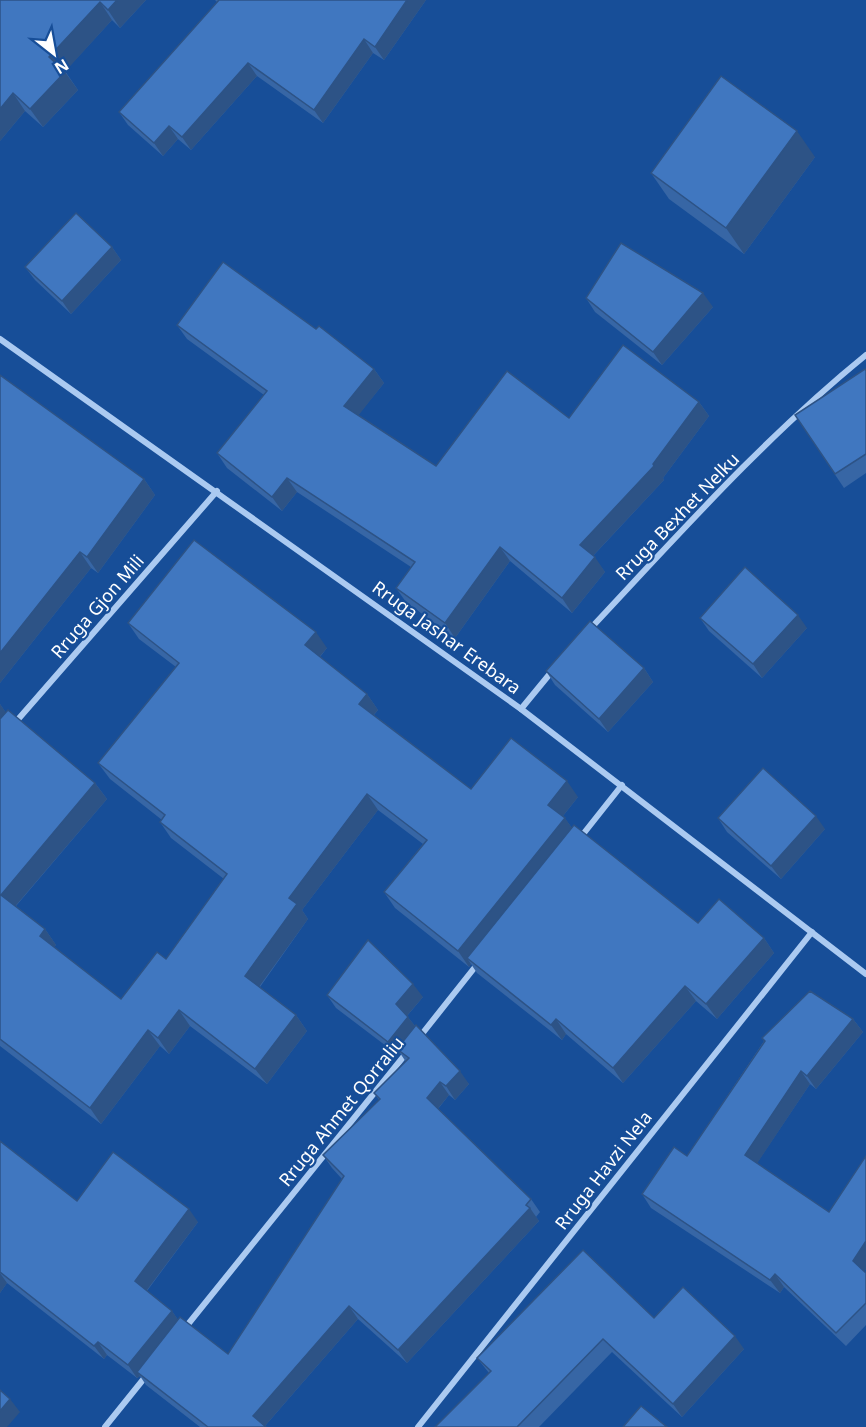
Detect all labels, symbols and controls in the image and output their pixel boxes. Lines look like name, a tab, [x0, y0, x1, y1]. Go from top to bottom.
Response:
north arrow	[24, 24, 84, 84]
text: N	[50, 54, 73, 80]
street label: Rruga Bexhet Nelku	[610, 447, 744, 585]
street label: Rruga Gjon Mili	[45, 549, 149, 663]
street label: Rruga Jashar Erebara	[368, 575, 526, 699]
street label: Rruga Ahmet Qorraliu	[273, 1031, 409, 1191]
street label: Rruga Havzi Nela	[549, 1106, 657, 1234]

